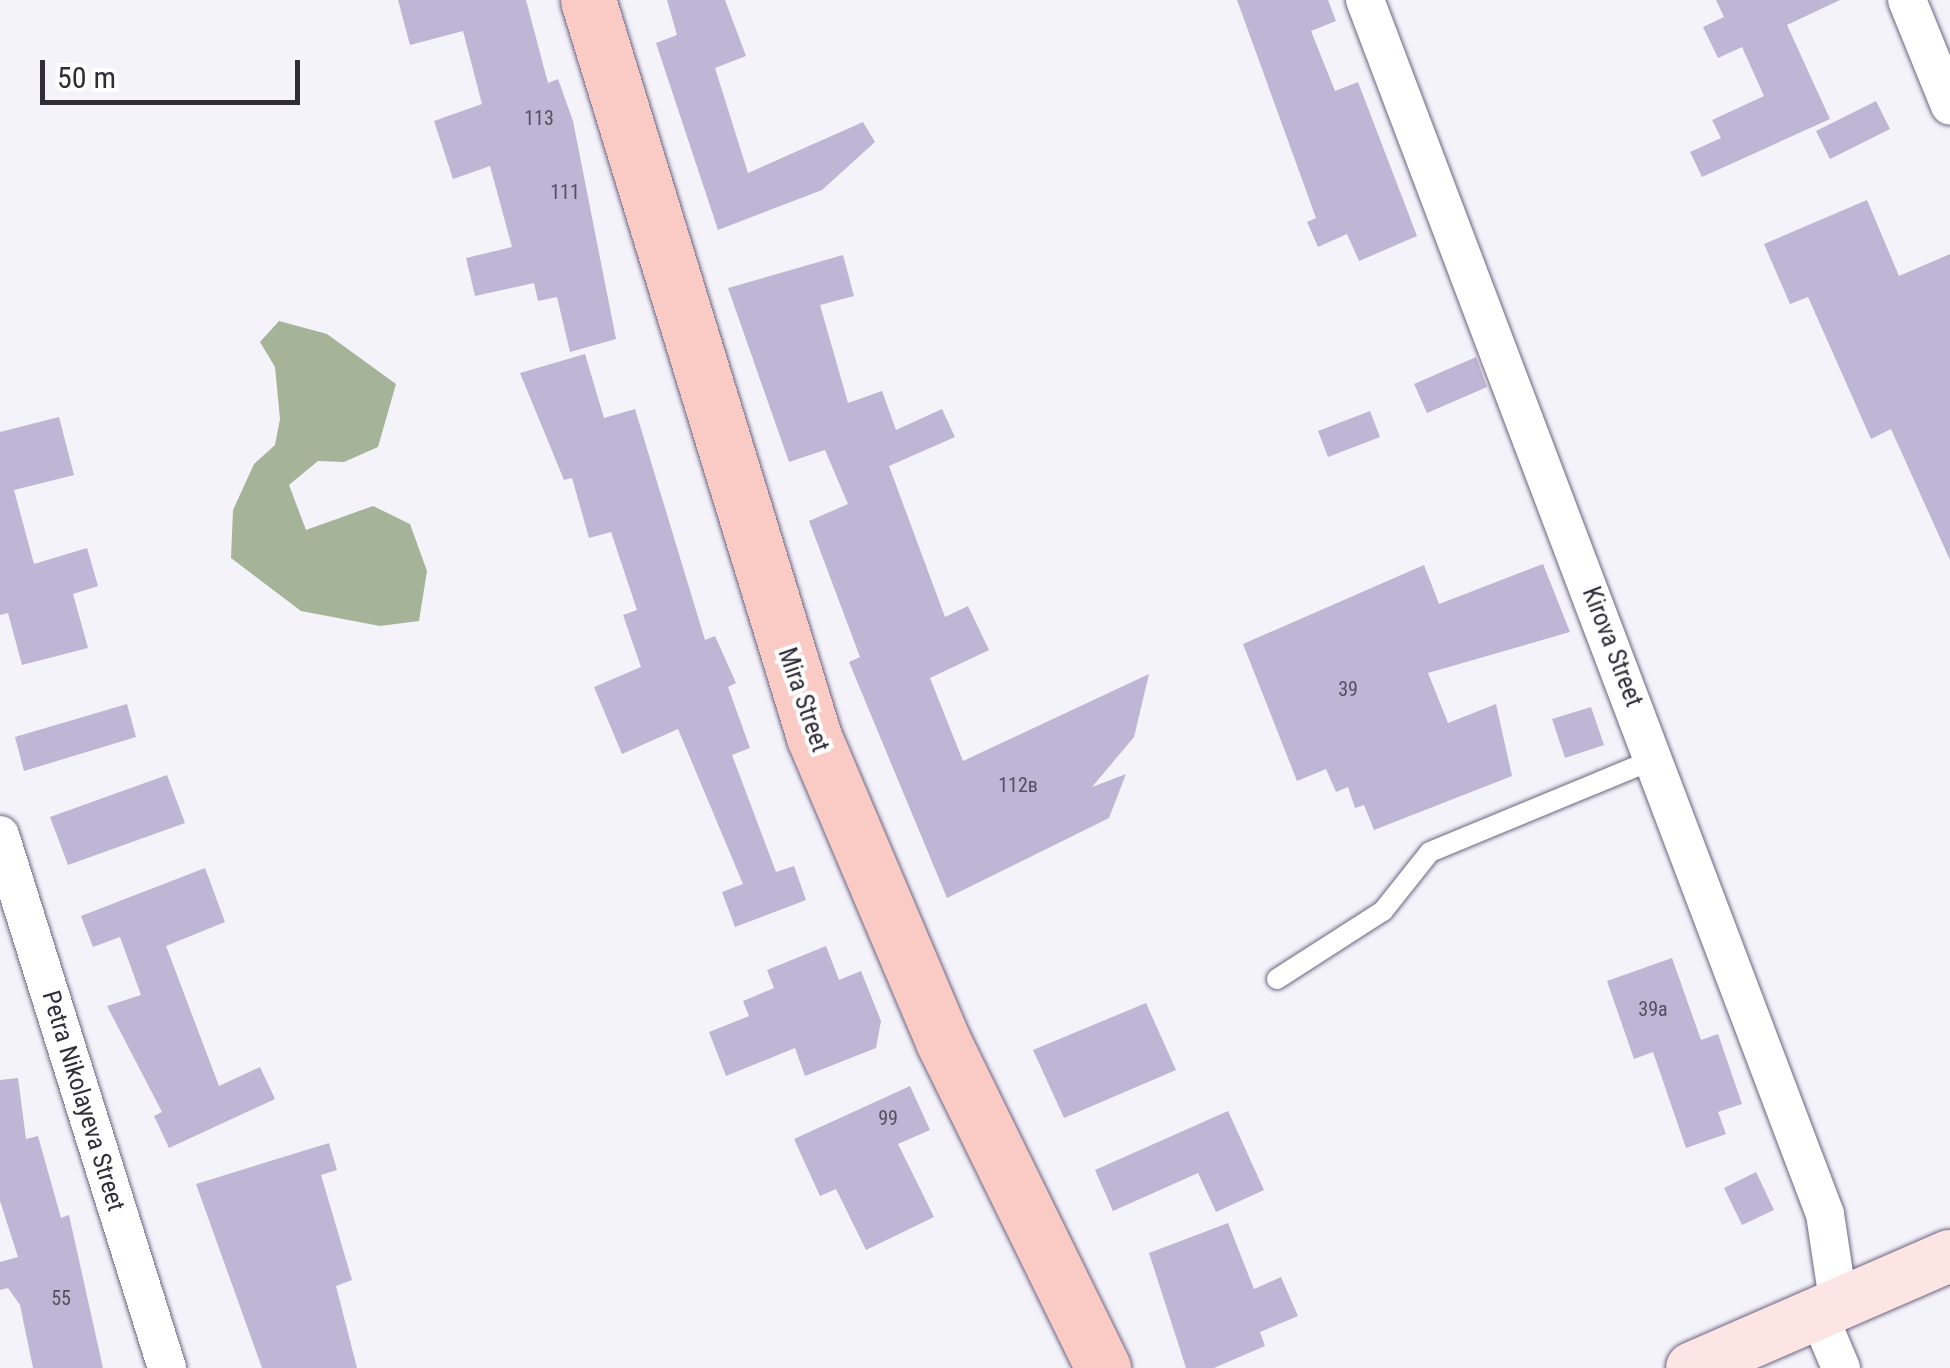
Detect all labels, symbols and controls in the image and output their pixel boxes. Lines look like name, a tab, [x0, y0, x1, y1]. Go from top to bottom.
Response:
scale bar	[45, 40, 305, 102]
text: 50 m	[57, 60, 116, 95]
house number: 113	[524, 106, 554, 130]
house number: 111	[550, 180, 580, 204]
street label: Kirova Street	[1575, 583, 1649, 711]
street label: Mira Street	[771, 644, 835, 756]
house number: 39	[1338, 677, 1358, 701]
house number: 112в	[998, 773, 1038, 797]
street label: Petra Nikolayeva Street	[35, 987, 131, 1215]
house number: 39а	[1638, 997, 1668, 1021]
house number: 99	[878, 1106, 898, 1130]
house number: 55	[51, 1286, 71, 1310]

